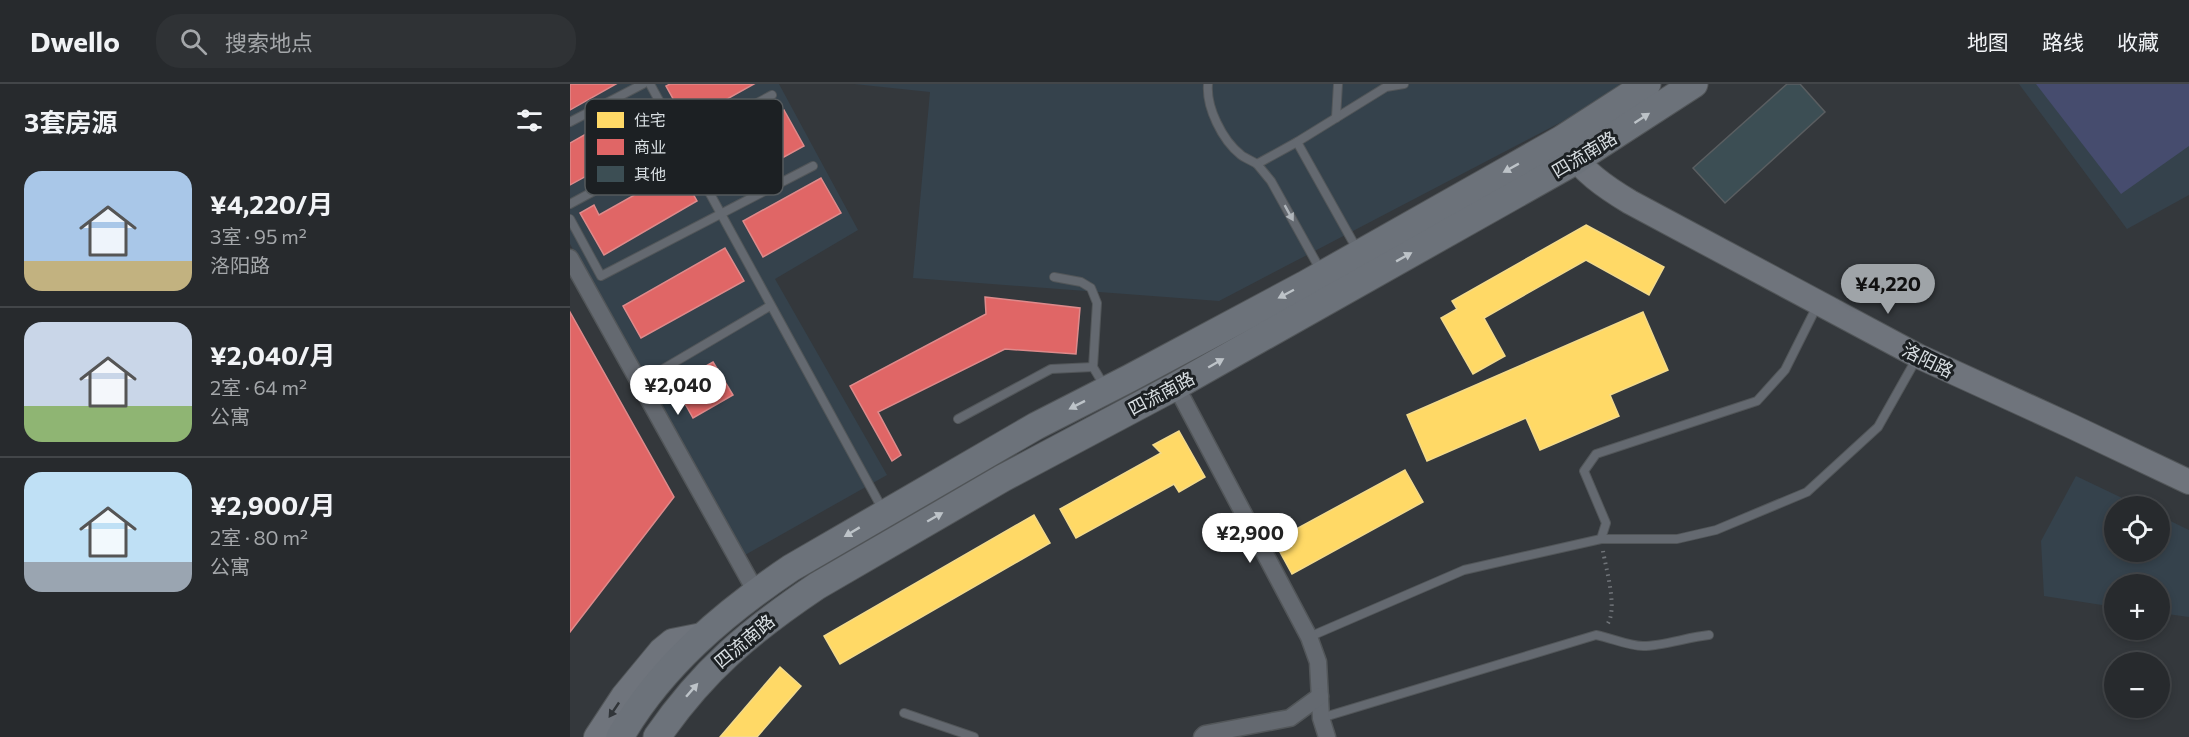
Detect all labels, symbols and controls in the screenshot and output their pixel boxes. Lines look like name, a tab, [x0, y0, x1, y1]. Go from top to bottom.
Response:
search box	[156, 14, 576, 68]
text: Dwello	[30, 24, 120, 58]
icon: search	[177, 25, 210, 58]
text: 搜索地点	[225, 29, 313, 56]
text: 地图	[1967, 29, 2009, 54]
text: 路线	[2042, 29, 2084, 54]
text: 收藏	[2117, 29, 2159, 54]
legend	[585, 99, 783, 195]
icon: filters	[513, 104, 546, 137]
text: 3套房源	[24, 106, 117, 137]
text: 住宅	[634, 110, 666, 129]
one-way arrow	[1634, 113, 1650, 124]
street label: 四流南路	[1547, 126, 1621, 182]
text: 商业	[634, 137, 666, 156]
one-way arrow	[1502, 163, 1519, 173]
text: 其他	[634, 164, 666, 183]
text: ¥4,220/月	[210, 188, 333, 219]
icon: home	[72, 195, 144, 267]
one-way arrow	[1284, 205, 1294, 222]
text: 3室 · 95 m²	[210, 224, 307, 248]
one-way arrow	[1396, 252, 1413, 262]
text: 洛阳路	[210, 253, 270, 277]
pin: ¥4,220	[1839, 264, 1937, 315]
text: ¥4,220	[1855, 271, 1921, 295]
one-way arrow	[1277, 289, 1294, 299]
street label: 洛阳路	[1899, 338, 1957, 382]
text: ¥2,040/月	[210, 339, 335, 370]
icon: home	[72, 346, 144, 418]
one-way arrow	[1208, 358, 1225, 368]
pin: ¥2,040	[629, 365, 727, 416]
street label: 四流南路	[1124, 366, 1198, 420]
text: ¥2,040	[644, 372, 712, 396]
text: 2室 · 64 m²	[210, 375, 307, 399]
one-way arrow	[1068, 401, 1085, 410]
text: 公寓	[210, 404, 250, 428]
text: ¥2,900/月	[210, 489, 336, 520]
icon: home	[72, 496, 144, 568]
map controls	[2104, 496, 2170, 718]
button: locate	[2104, 496, 2170, 562]
one-way arrow	[927, 512, 944, 522]
pin: ¥2,900	[1201, 513, 1299, 564]
text: ¥2,900	[1216, 520, 1284, 544]
text: 2室 · 80 m²	[210, 525, 308, 549]
one-way arrow	[844, 527, 860, 538]
text: 公寓	[210, 554, 250, 578]
button: +	[2104, 574, 2170, 640]
street label: 四流南路	[709, 609, 779, 673]
button: −	[2104, 652, 2170, 718]
one-way arrow	[685, 683, 698, 698]
one-way arrow	[609, 702, 620, 718]

